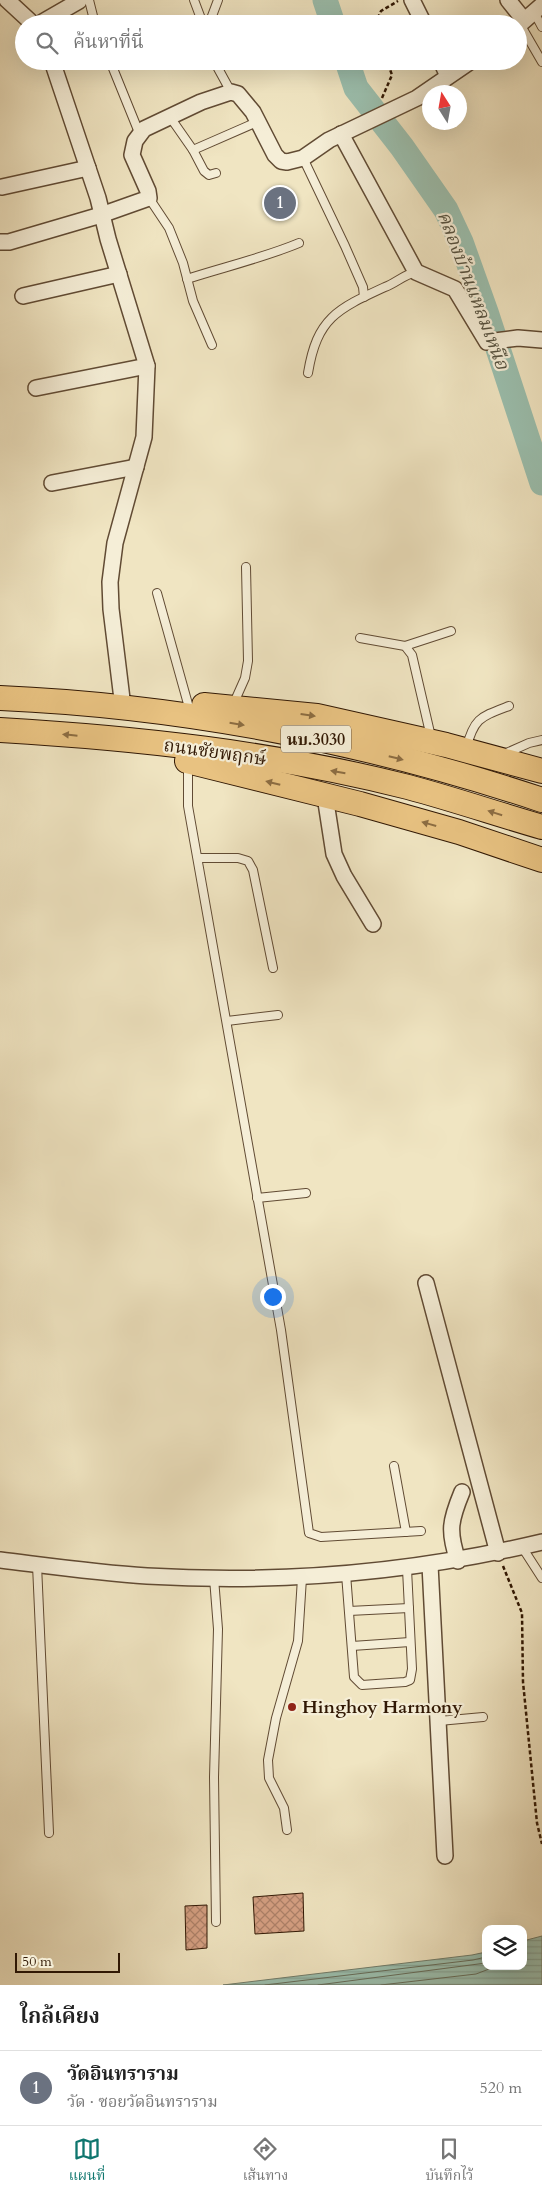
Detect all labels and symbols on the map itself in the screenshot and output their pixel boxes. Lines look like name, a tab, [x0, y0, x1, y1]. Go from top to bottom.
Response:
north arrow	[422, 85, 467, 130]
pin: 1	[264, 184, 296, 222]
water label: คลองบ้านแหลมเหนือ	[431, 207, 516, 374]
one-way arrow	[300, 711, 316, 719]
one-way arrow	[229, 721, 245, 729]
road number: นบ.3030	[281, 726, 351, 752]
one-way arrow	[62, 731, 78, 739]
street label: ถนนชัยพฤกษ์	[162, 733, 268, 772]
one-way arrow	[388, 754, 403, 762]
one-way arrow	[330, 767, 346, 775]
one-way arrow	[266, 779, 281, 787]
one-way arrow	[488, 809, 503, 817]
one-way arrow	[421, 819, 436, 827]
your location	[260, 1284, 286, 1310]
place label: Hinghoy Harmony	[302, 1695, 463, 1720]
marker: Hinghoy Harmony	[286, 1701, 298, 1713]
scale bar	[15, 1950, 120, 1973]

